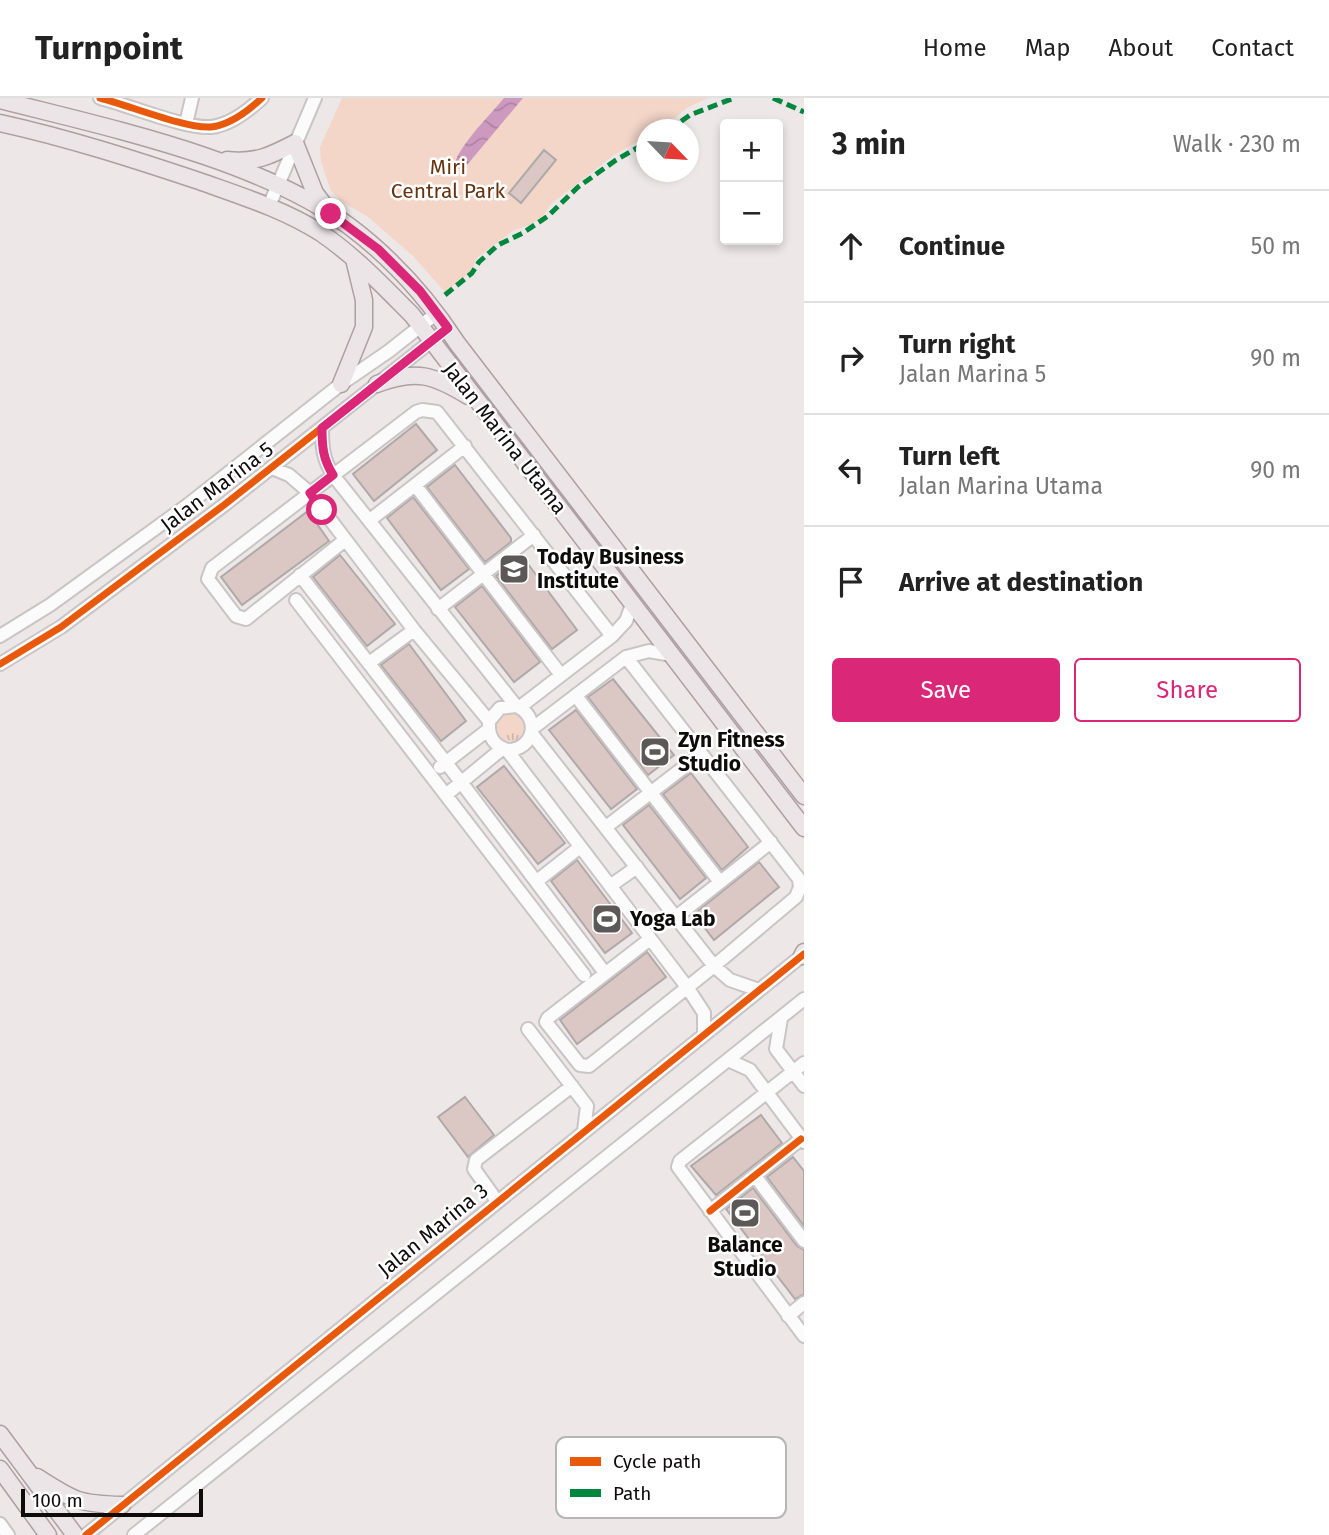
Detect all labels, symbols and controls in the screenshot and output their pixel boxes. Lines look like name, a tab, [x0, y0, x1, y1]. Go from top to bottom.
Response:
text: Turnpoint	[35, 28, 183, 68]
text: Home	[923, 34, 987, 62]
text: Map	[1025, 34, 1071, 62]
text: About	[1109, 34, 1173, 62]
text: Contact	[1211, 34, 1294, 62]
north arrow	[636, 119, 699, 182]
map controls	[720, 119, 783, 245]
button: +	[720, 119, 783, 182]
text: 3 min	[832, 126, 906, 162]
text: Walk · 230 m	[1173, 130, 1301, 158]
park label: Miri Central Park	[391, 154, 505, 204]
button: −	[720, 182, 783, 245]
route end	[315, 198, 346, 229]
icon: ahead	[832, 227, 870, 265]
text: Continue	[899, 231, 1005, 262]
text: 50 m	[1251, 232, 1301, 260]
text: Turn right	[899, 329, 1016, 360]
icon: right	[832, 339, 870, 377]
text: 90 m	[1250, 344, 1301, 372]
street label: Jalan Marina Utama	[437, 357, 573, 519]
text: Jalan Marina 5	[899, 360, 1046, 388]
street label: Jalan Marina 5	[155, 436, 279, 538]
text: Turn left	[899, 441, 1000, 472]
icon: left	[832, 451, 870, 489]
text: 90 m	[1250, 456, 1301, 484]
text: Jalan Marina Utama	[899, 472, 1103, 500]
route start	[306, 494, 337, 525]
place label: Today Business Institute	[537, 544, 684, 594]
school or university icon: Today Business Institute	[497, 552, 531, 586]
icon: arrive	[832, 563, 870, 601]
text: Arrive at destination	[899, 567, 1143, 598]
button: Save	[832, 658, 1060, 722]
button: Share	[1074, 658, 1301, 722]
place label: Zyn Fitness Studio	[678, 727, 785, 777]
sports icon: Zyn Fitness Studio	[638, 735, 672, 769]
sports icon: Yoga Lab	[590, 902, 624, 936]
place label: Yoga Lab	[629, 906, 716, 932]
street label: Jalan Marina 3	[373, 1178, 493, 1282]
sports icon: Balance Studio	[728, 1196, 762, 1230]
place label: Balance Studio	[707, 1232, 783, 1282]
legend	[556, 1437, 786, 1518]
text: Cycle path	[613, 1450, 701, 1473]
text: Path	[613, 1482, 651, 1505]
scale bar	[21, 1486, 203, 1518]
text: 100 m	[32, 1489, 83, 1512]

